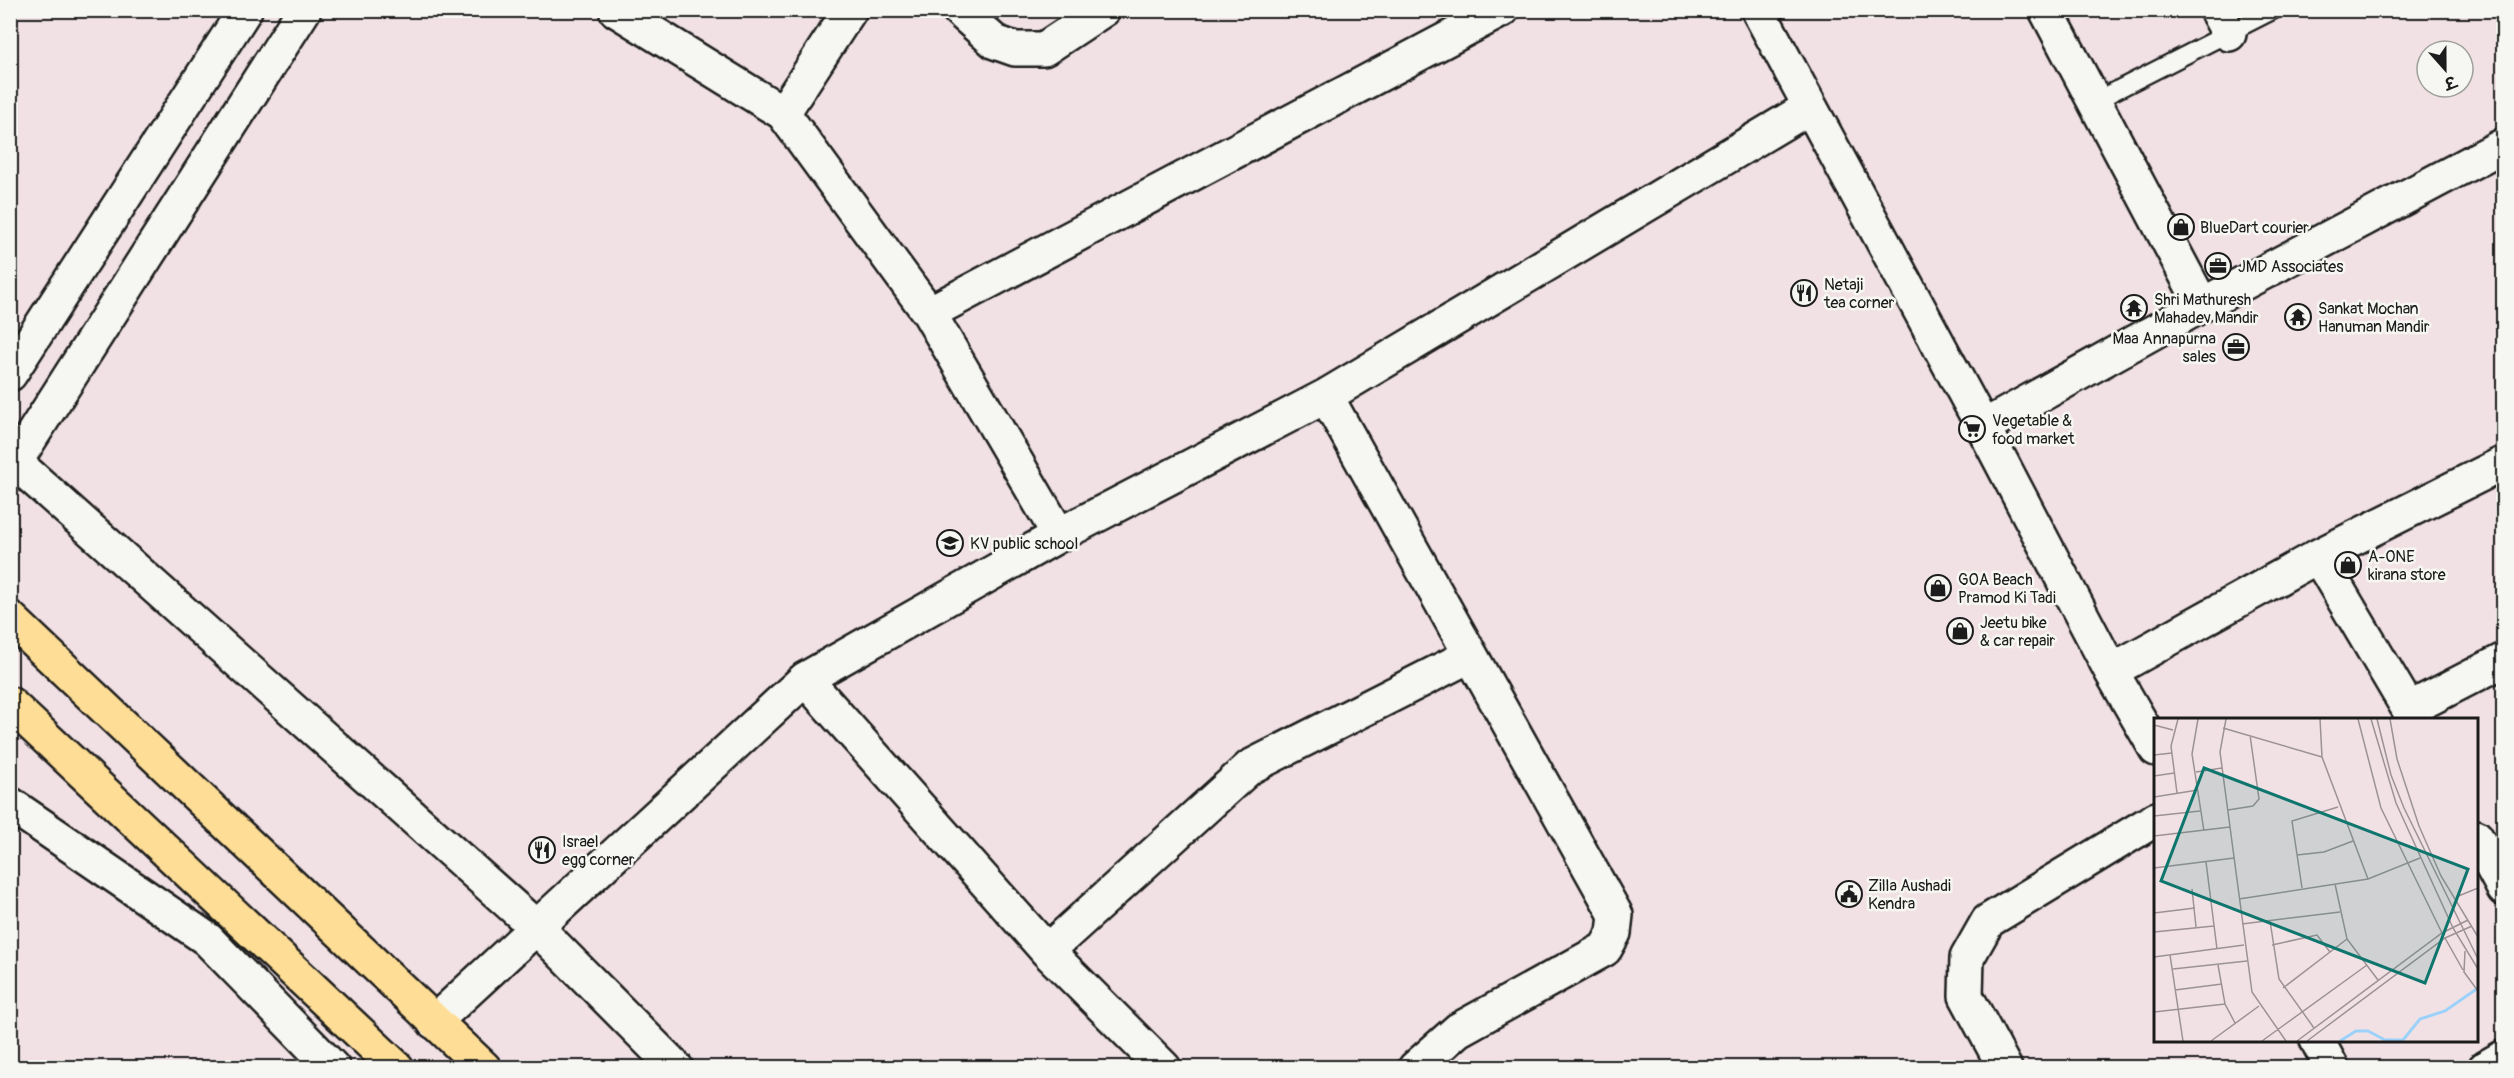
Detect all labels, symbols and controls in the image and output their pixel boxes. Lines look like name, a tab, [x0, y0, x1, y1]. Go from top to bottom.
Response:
north arrow	[2415, 39, 2475, 99]
text: उ	[2440, 70, 2460, 94]
shop icon: BlueDart courier	[2166, 212, 2196, 242]
place label: BlueDart courier	[2200, 218, 2309, 238]
office icon: JMD Associates	[2203, 251, 2233, 281]
place label: JMD Associates	[2238, 257, 2343, 277]
place label: Netaji tea corner	[1823, 275, 1895, 313]
restaurant icon: Netaji tea corner	[1789, 278, 1819, 308]
place label: Shri Mathuresh Mahadev Mandir	[2154, 290, 2259, 328]
temple icon: Shri Mathuresh Mahadev Mandir	[2119, 293, 2149, 323]
place label: Sankat Mochan Hanuman Mandir	[2318, 299, 2430, 337]
temple icon: Sankat Mochan Hanuman Mandir	[2283, 302, 2313, 332]
place label: Maa Annapurna sales	[2112, 329, 2216, 367]
office icon: Maa Annapurna sales	[2221, 332, 2251, 362]
place label: Vegetable & food market	[1992, 411, 2075, 449]
supermarket icon: Vegetable & food market	[1957, 414, 1987, 444]
school or university icon: KV public school	[935, 528, 965, 558]
place label: KV public school	[970, 534, 1078, 554]
place label: A-ONE kirana store	[2368, 547, 2446, 585]
shop icon: A-ONE kirana store	[2333, 550, 2363, 580]
place label: GOA Beach Pramod Ki Tadi	[1958, 570, 2056, 608]
shop icon: GOA Beach Pramod Ki Tadi	[1923, 573, 1953, 603]
place label: Jeetu bike & car repair	[1980, 613, 2055, 651]
shop icon: Jeetu bike & car repair	[1945, 616, 1975, 646]
inset map	[2154, 718, 2478, 1042]
place label: Israel egg corner	[562, 832, 635, 870]
restaurant icon: Israel egg corner	[527, 835, 557, 865]
place label: Zilla Aushadi Kendra	[1868, 876, 1951, 914]
public building icon: Zilla Aushadi Kendra	[1834, 879, 1864, 909]

